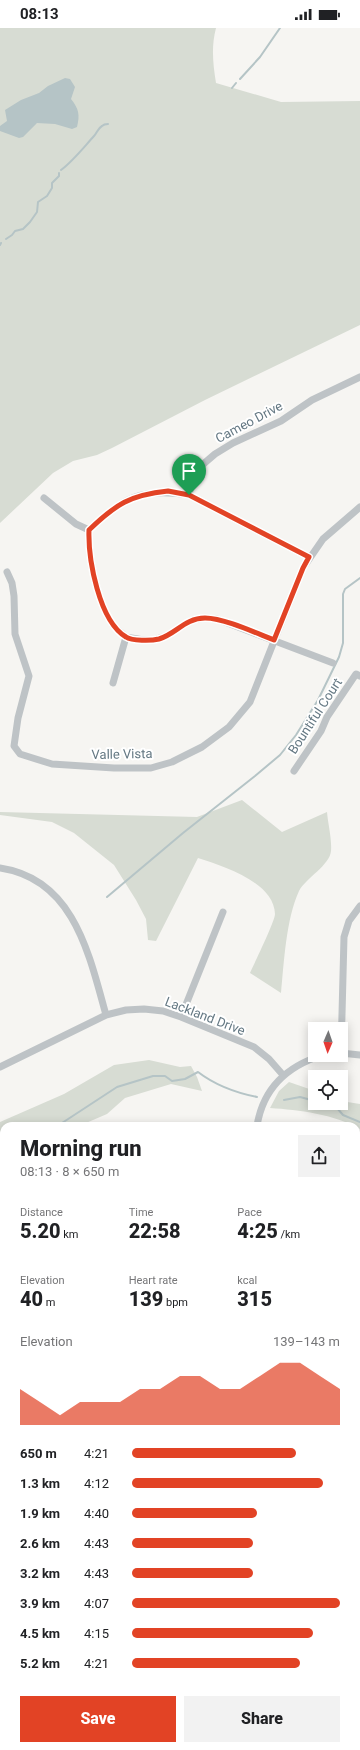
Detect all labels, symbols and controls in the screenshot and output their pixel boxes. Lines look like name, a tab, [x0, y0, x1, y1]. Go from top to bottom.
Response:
text: 08:13	[20, 5, 59, 23]
street label: Cameo Drive	[213, 398, 285, 446]
pin	[172, 454, 206, 495]
icon: arrive	[178, 460, 200, 482]
street label: Bountiful Court	[285, 675, 345, 757]
street label: Valle Vista	[91, 746, 153, 762]
street label: Lackland Drive	[163, 994, 247, 1038]
north arrow	[308, 1022, 348, 1062]
map controls	[308, 1022, 348, 1110]
button: locate	[308, 1070, 348, 1110]
button: share	[298, 1135, 340, 1177]
text: Morning run	[20, 1136, 142, 1161]
text: 08:13 · 8 × 650 m	[20, 1164, 119, 1179]
text: Distance	[20, 1206, 63, 1219]
text: Time	[129, 1206, 153, 1219]
text: Pace	[237, 1206, 262, 1219]
text: 5.20	[20, 1219, 61, 1243]
text: 22:58	[129, 1219, 181, 1243]
text: 4:25	[237, 1219, 278, 1243]
text: km	[61, 1228, 78, 1241]
text: /km	[278, 1228, 300, 1241]
text: Elevation	[20, 1274, 65, 1287]
text: Heart rate	[129, 1274, 178, 1287]
text: kcal	[237, 1274, 257, 1287]
text: 40	[20, 1287, 43, 1311]
text: 139	[129, 1287, 163, 1311]
text: 315	[237, 1287, 272, 1311]
text: m	[43, 1296, 55, 1309]
text: bpm	[163, 1296, 188, 1309]
text: Elevation	[20, 1334, 73, 1349]
text: 139–143 m	[273, 1334, 340, 1349]
text: 650 m	[20, 1446, 57, 1461]
text: 4:21	[84, 1446, 109, 1461]
text: 1.3 km	[20, 1476, 60, 1491]
text: 4:12	[84, 1476, 109, 1491]
text: 1.9 km	[20, 1506, 60, 1521]
text: 4:40	[84, 1506, 109, 1521]
text: 2.6 km	[20, 1536, 60, 1551]
text: 4:43	[84, 1536, 109, 1551]
text: 3.2 km	[20, 1566, 60, 1581]
text: 4:43	[84, 1566, 109, 1581]
text: 3.9 km	[20, 1596, 60, 1611]
text: 4:07	[84, 1596, 109, 1611]
text: 4.5 km	[20, 1626, 60, 1641]
text: 4:15	[84, 1626, 109, 1641]
text: 5.2 km	[20, 1656, 60, 1671]
text: 4:21	[84, 1656, 109, 1671]
button: Save	[20, 1696, 176, 1742]
button: Share	[184, 1696, 340, 1742]

